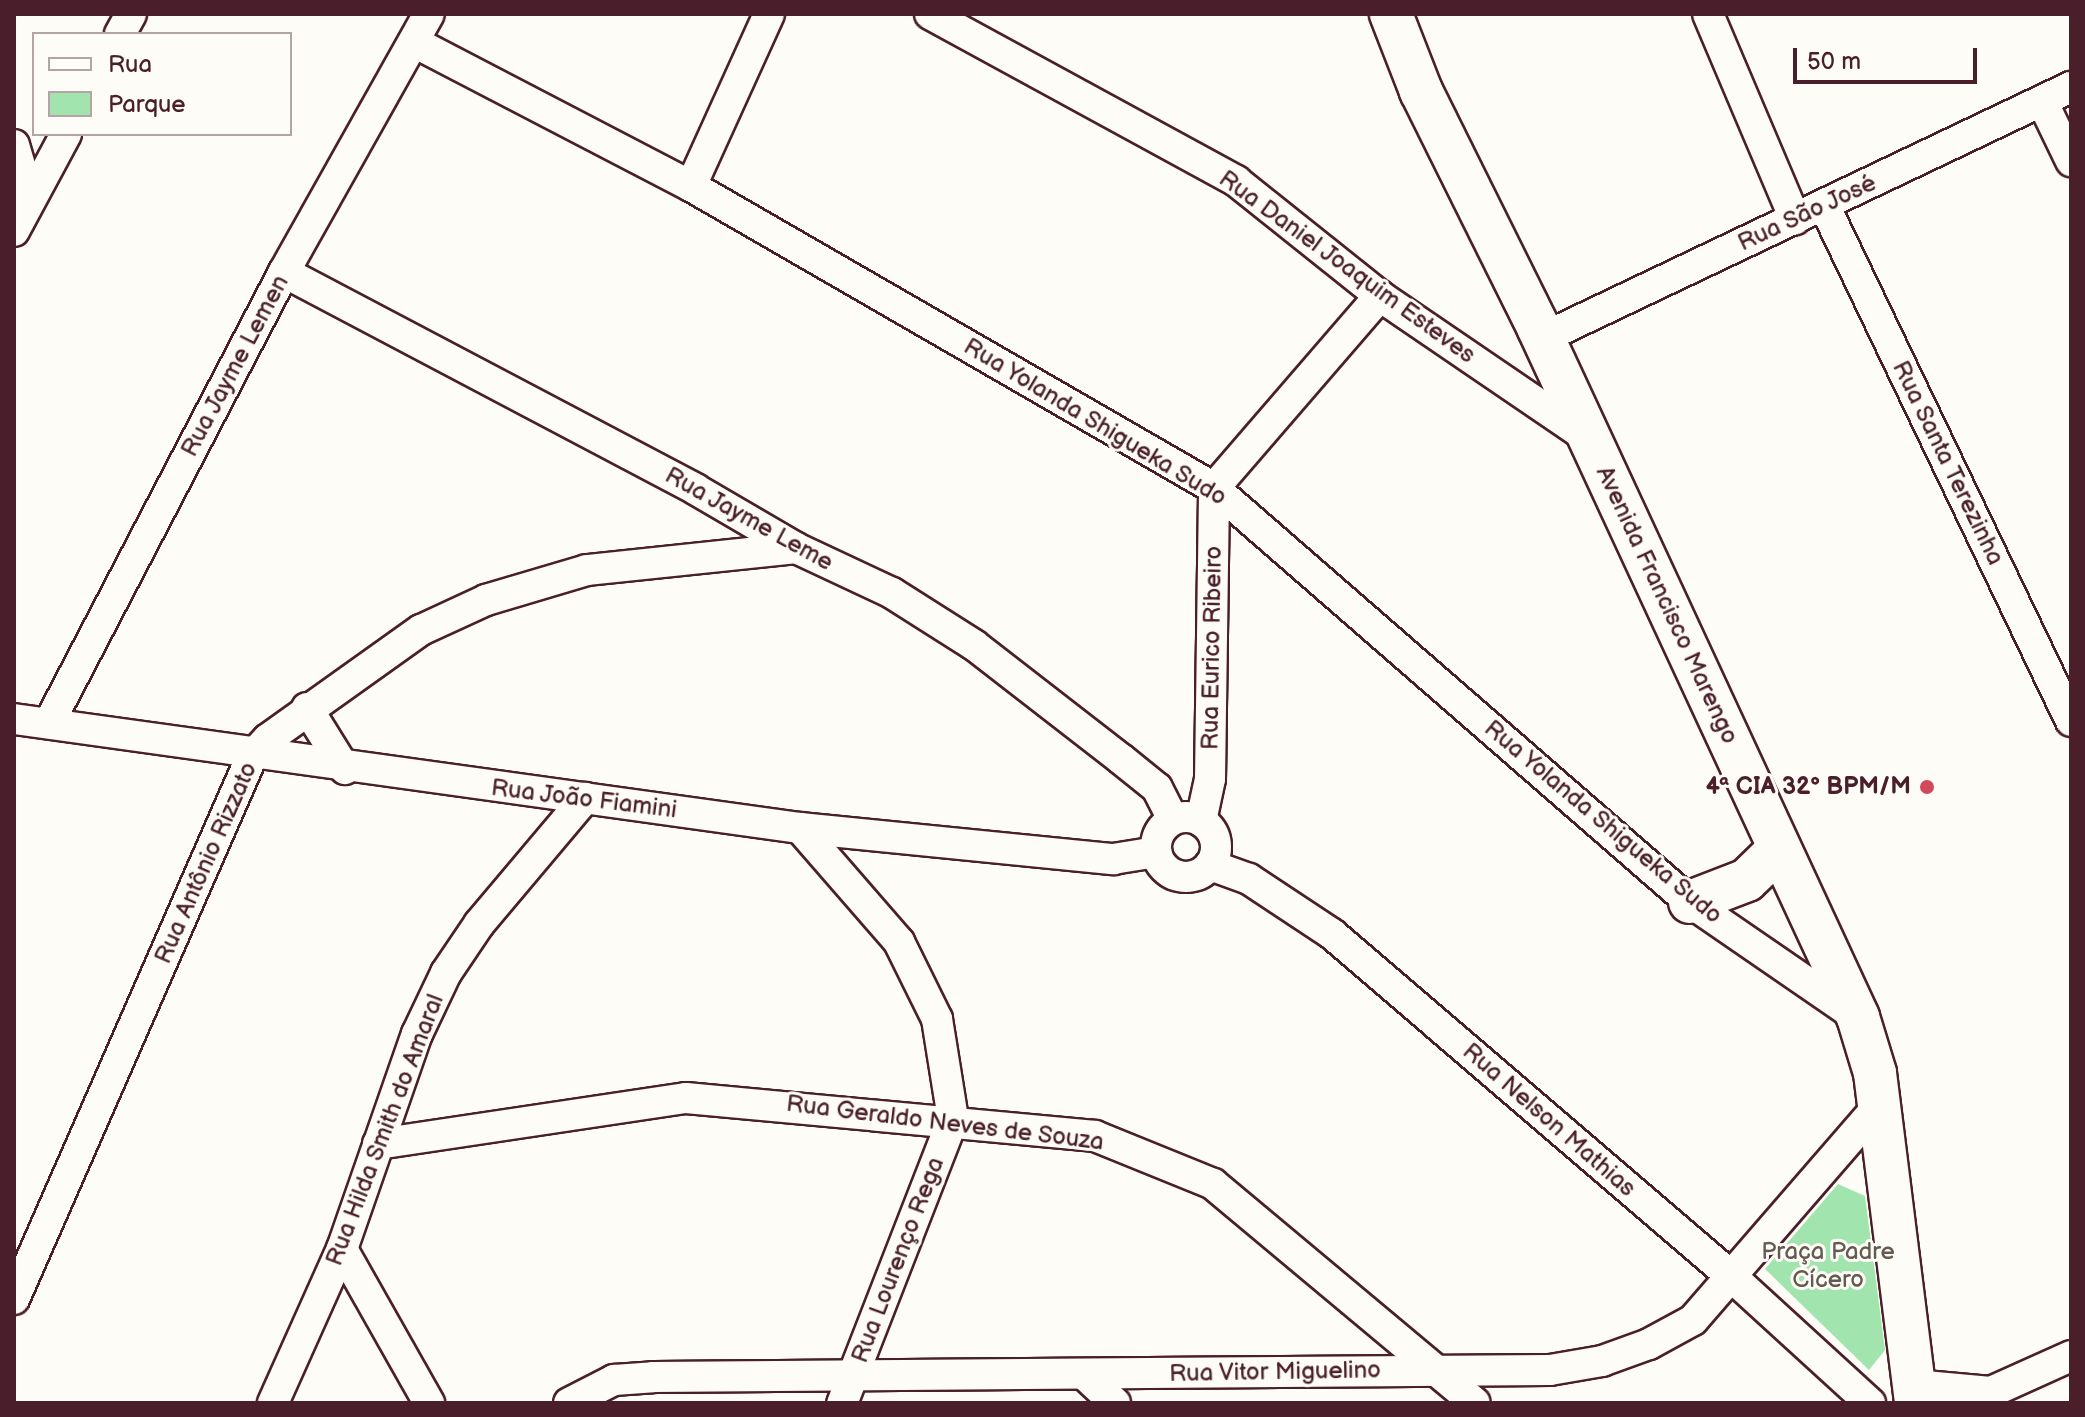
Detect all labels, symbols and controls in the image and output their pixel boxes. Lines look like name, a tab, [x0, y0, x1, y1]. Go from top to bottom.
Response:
legend	[32, 32, 292, 136]
scale bar	[1797, 32, 1981, 82]
text: 50 m	[1807, 47, 1861, 76]
text: Rua	[108, 50, 152, 79]
text: Parque	[108, 90, 186, 119]
street label: Rua Daniel Joaquim Esteves	[1213, 164, 1481, 370]
street label: Rua São José	[1733, 168, 1881, 258]
street label: Rua Jayme Lemen	[175, 270, 295, 462]
street label: Rua Yolanda Shigueka Sudo	[957, 331, 1233, 513]
street label: Rua Santa Terezinha	[1886, 356, 2010, 570]
street label: Rua Jayme Leme	[659, 461, 839, 577]
street label: Avenida Francisco Marengo	[1590, 462, 1744, 748]
street label: Rua Eurico Ribeiro	[1196, 546, 1228, 750]
street label: Rua Yolanda Shigueka Sudo	[1477, 713, 1729, 931]
street label: Rua Antônio Rizzato	[149, 758, 263, 968]
street label: Rua João Fiamini	[489, 773, 679, 825]
place label: 4ª CIA 32º BPM/M	[1706, 773, 1911, 801]
marker: 4ª CIA 32º BPM/M	[1918, 778, 1936, 796]
street label: Rua Hilda Smith do Amaral	[320, 990, 450, 1270]
street label: Rua Nelson Mathias	[1457, 1037, 1641, 1203]
street label: Rua Geraldo Neves de Souza	[784, 1089, 1106, 1157]
street label: Rua Lourenço Rega	[846, 1153, 950, 1367]
park label: Praça Padre Cícero	[1761, 1238, 1895, 1294]
street label: Rua Vitor Miguelino	[1169, 1356, 1381, 1388]

